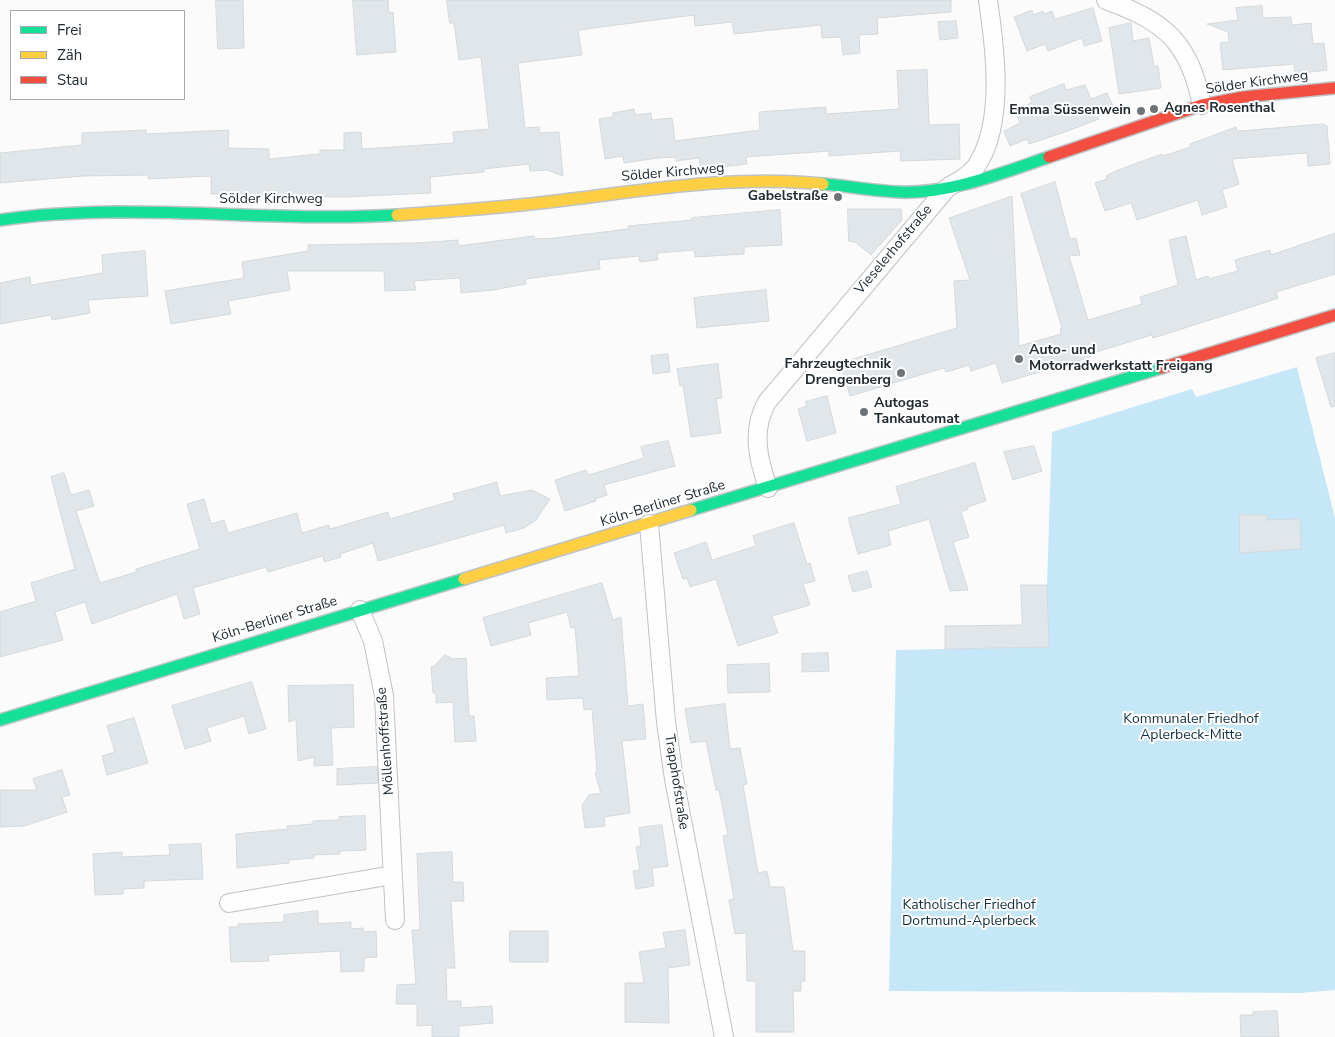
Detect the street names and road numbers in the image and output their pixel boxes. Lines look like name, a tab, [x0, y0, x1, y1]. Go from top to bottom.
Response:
street label: Sölder Kirchweg	[1205, 67, 1309, 99]
street label: Sölder Kirchweg	[621, 160, 725, 186]
street label: Sölder Kirchweg	[219, 192, 323, 208]
street label: Vieselerhofstraße	[852, 202, 936, 298]
street label: Köln-Berliner Straße	[599, 477, 727, 531]
street label: Köln-Berliner Straße	[211, 593, 339, 647]
street label: Möllenhoffstraße	[374, 687, 398, 795]
street label: Trapphofstraße	[660, 733, 692, 831]

